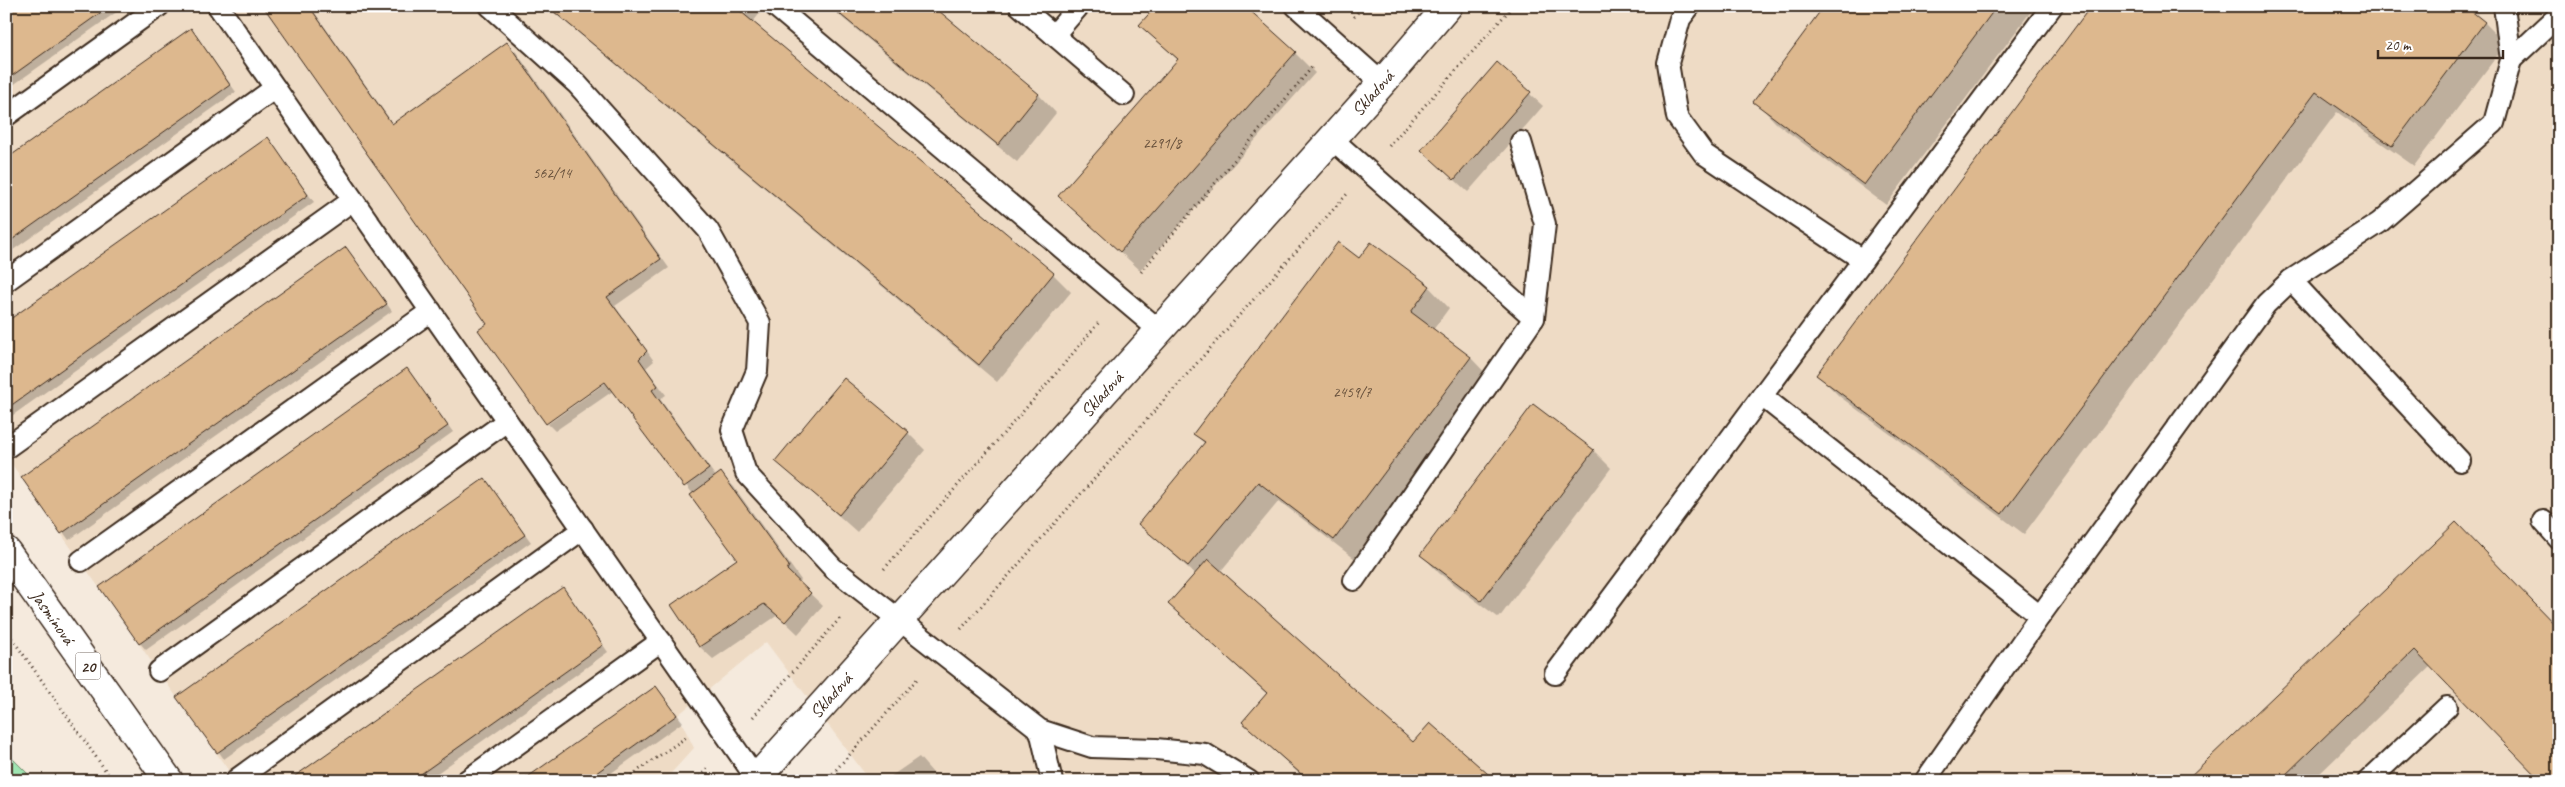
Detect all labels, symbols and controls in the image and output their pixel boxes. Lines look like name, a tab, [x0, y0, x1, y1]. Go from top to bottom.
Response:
scale bar	[2378, 28, 2502, 60]
text: 20 m	[2385, 36, 2412, 55]
street label: Skladová	[1347, 64, 1400, 121]
house number: 2291/8	[1143, 134, 1183, 153]
house number: 562/14	[533, 164, 573, 183]
street label: Skladová	[1076, 366, 1129, 422]
house number: 2459/7	[1333, 383, 1373, 402]
street label: Jasmínová	[25, 585, 81, 650]
road number: 20	[76, 652, 100, 679]
street label: Skladová	[805, 667, 858, 723]

